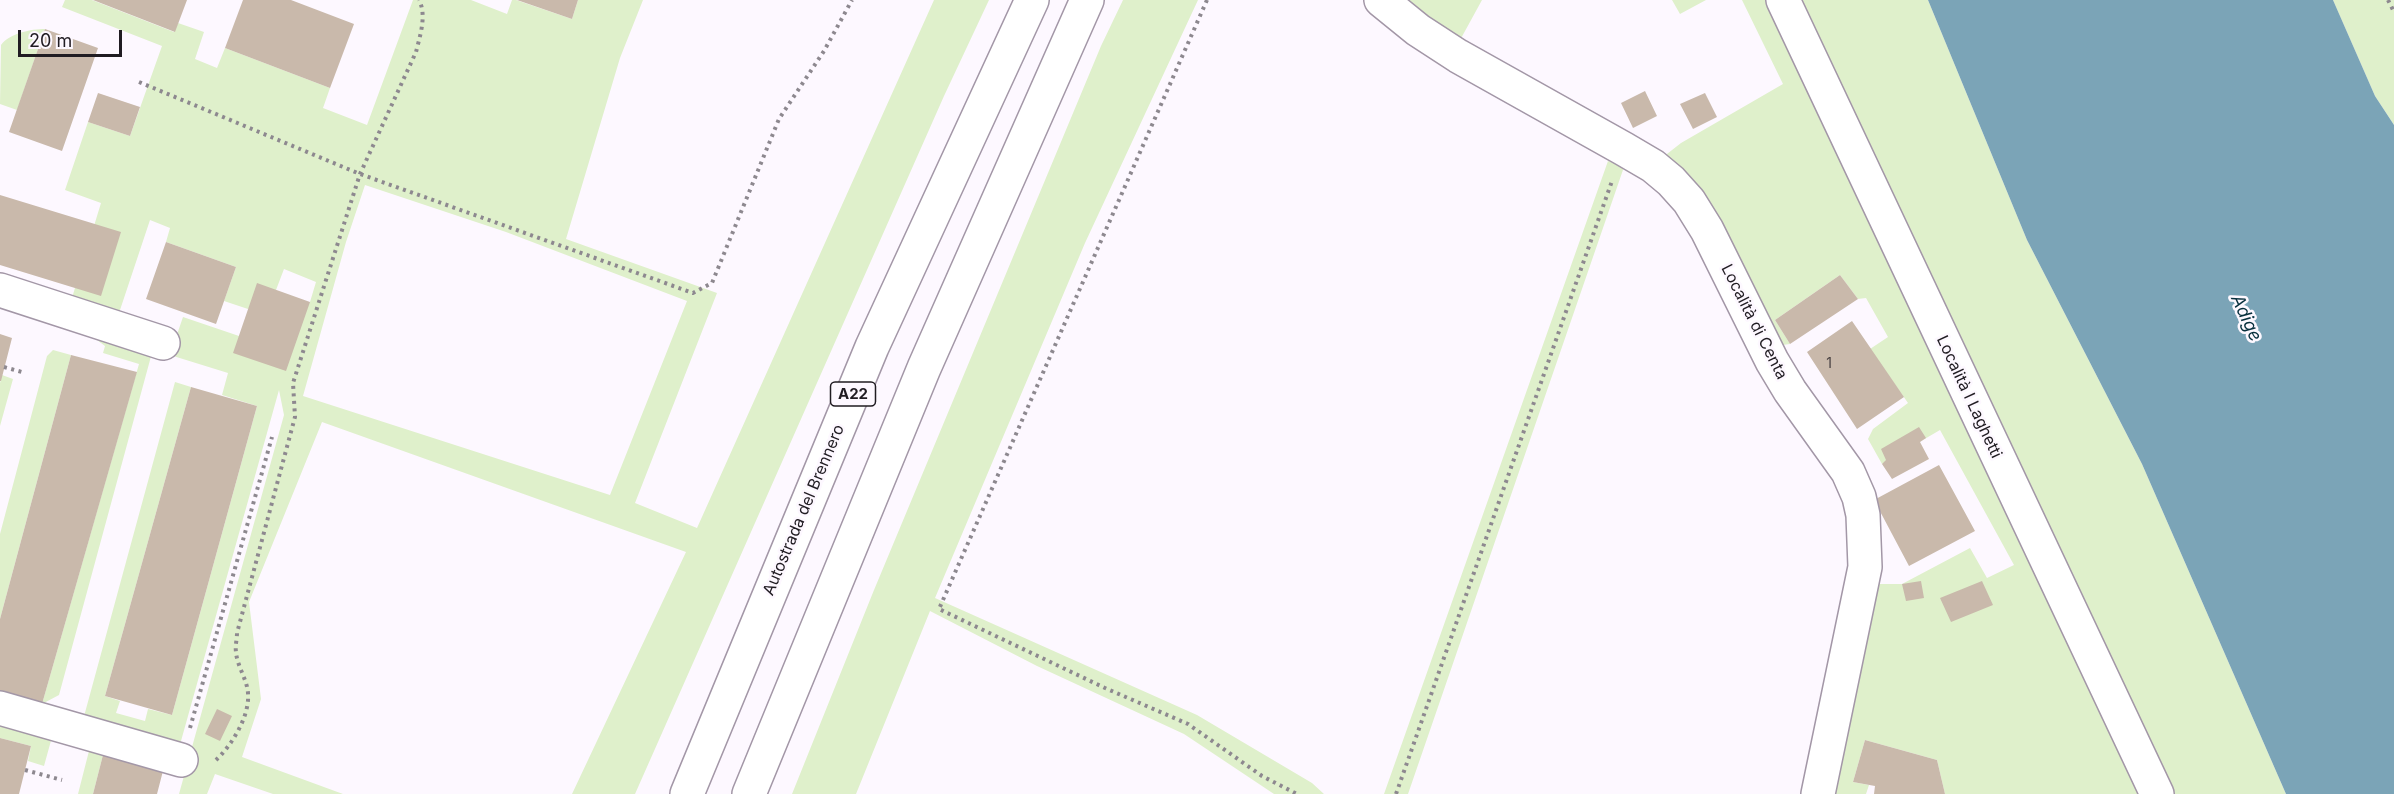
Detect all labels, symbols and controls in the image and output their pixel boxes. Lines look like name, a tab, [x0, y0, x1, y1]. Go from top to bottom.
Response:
scale bar	[21, 18, 124, 56]
text: 20 m	[29, 30, 72, 51]
street label: Località di Centa	[1717, 261, 1791, 383]
water label: Adige	[2226, 291, 2266, 345]
street label: Località I Laghetti	[1932, 333, 2006, 461]
house number: 1	[1826, 356, 1832, 372]
road number: A22	[830, 382, 876, 406]
street label: Autostrada del Brennero	[759, 422, 849, 598]

